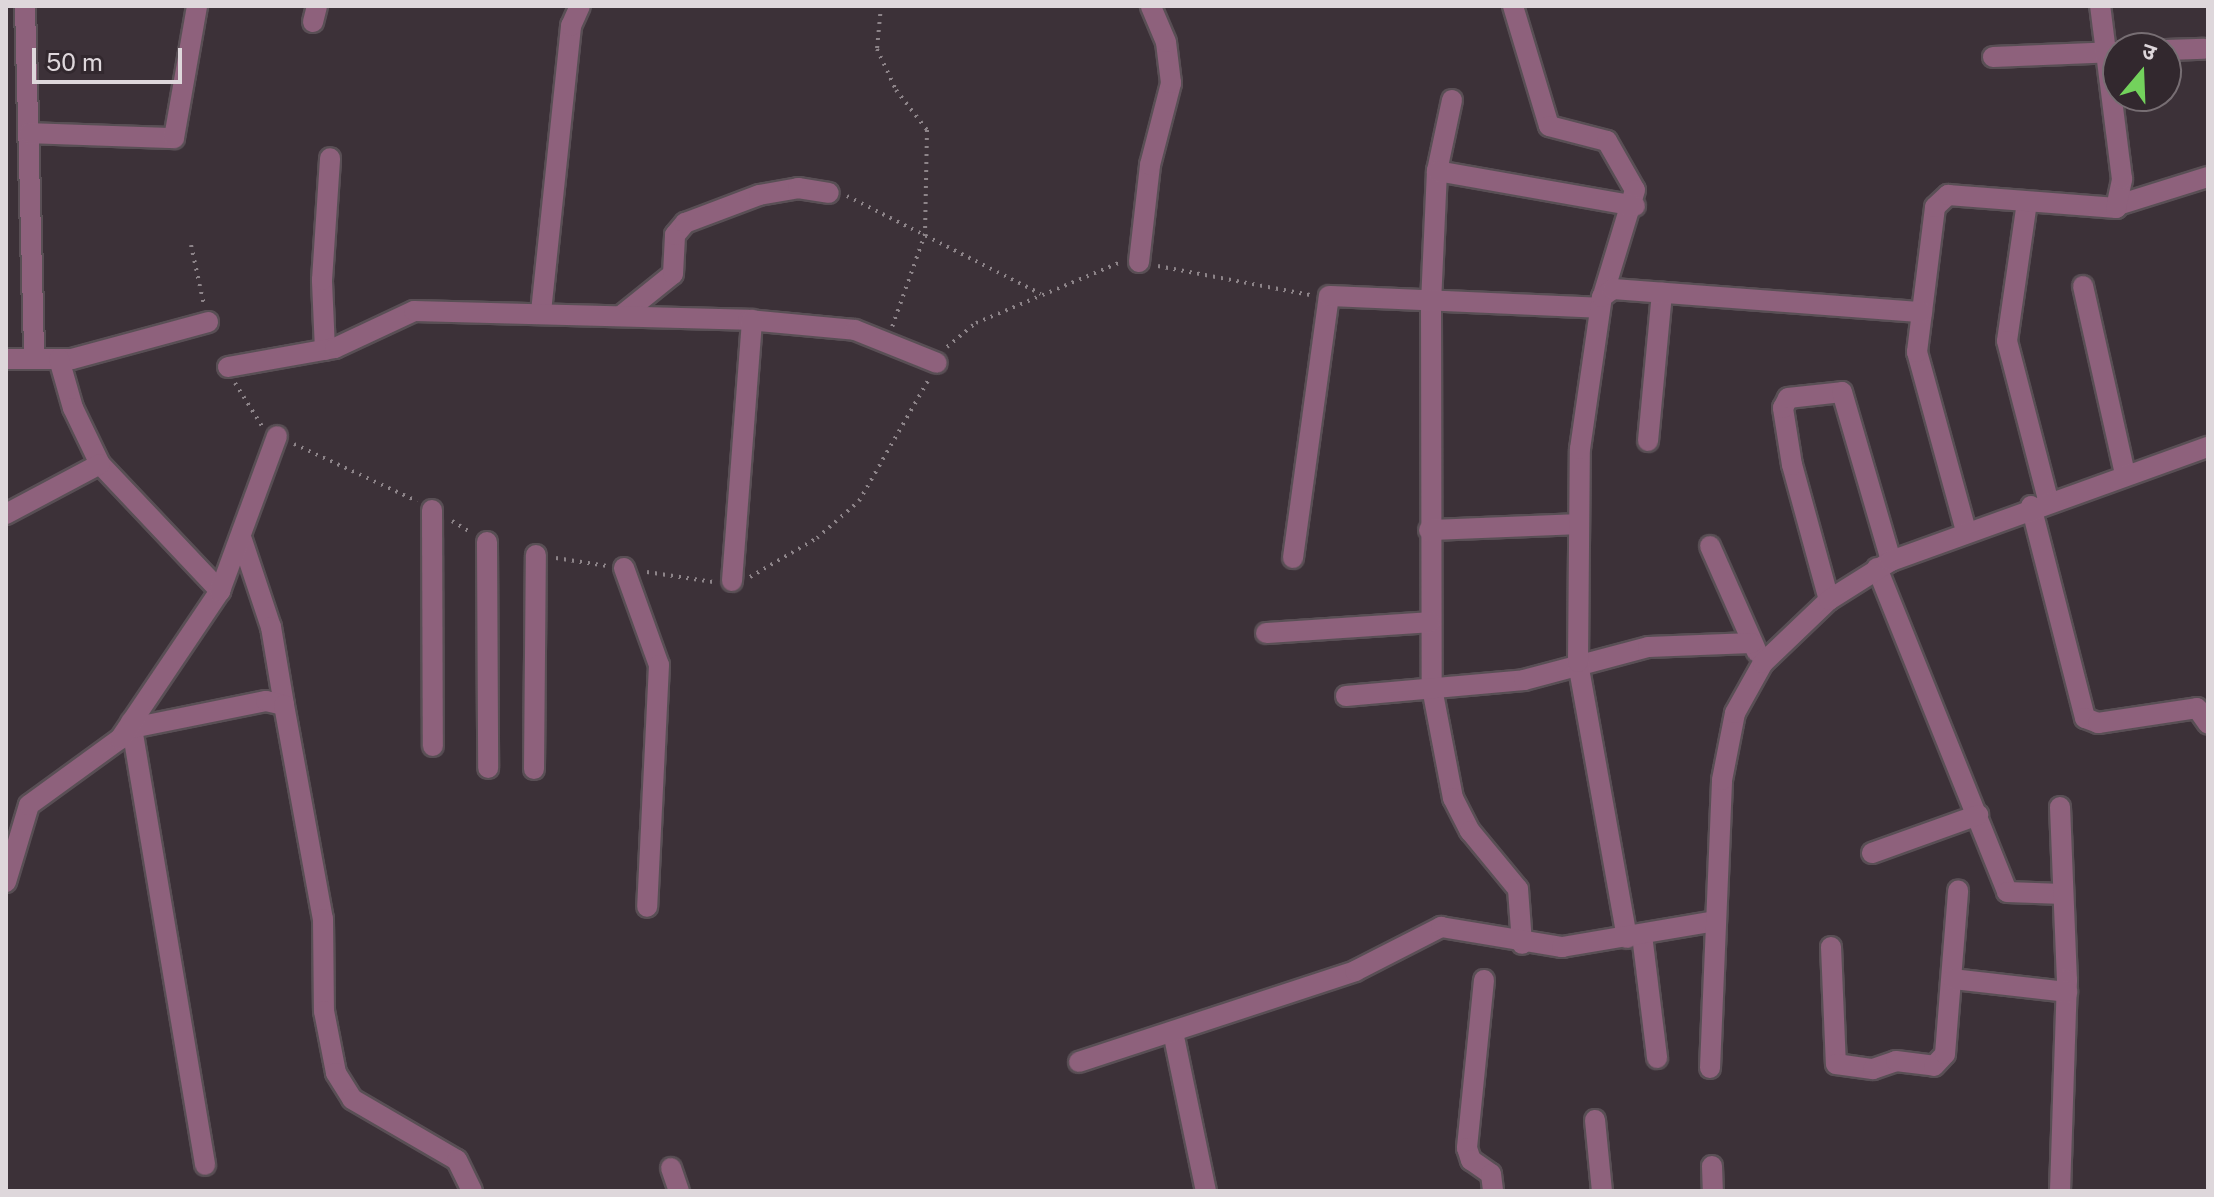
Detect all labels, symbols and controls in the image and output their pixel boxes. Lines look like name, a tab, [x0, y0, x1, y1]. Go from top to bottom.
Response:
scale bar	[36, 32, 186, 82]
north arrow	[2102, 32, 2182, 112]
text: उ	[2139, 37, 2159, 66]
text: 50 m	[46, 48, 103, 76]

